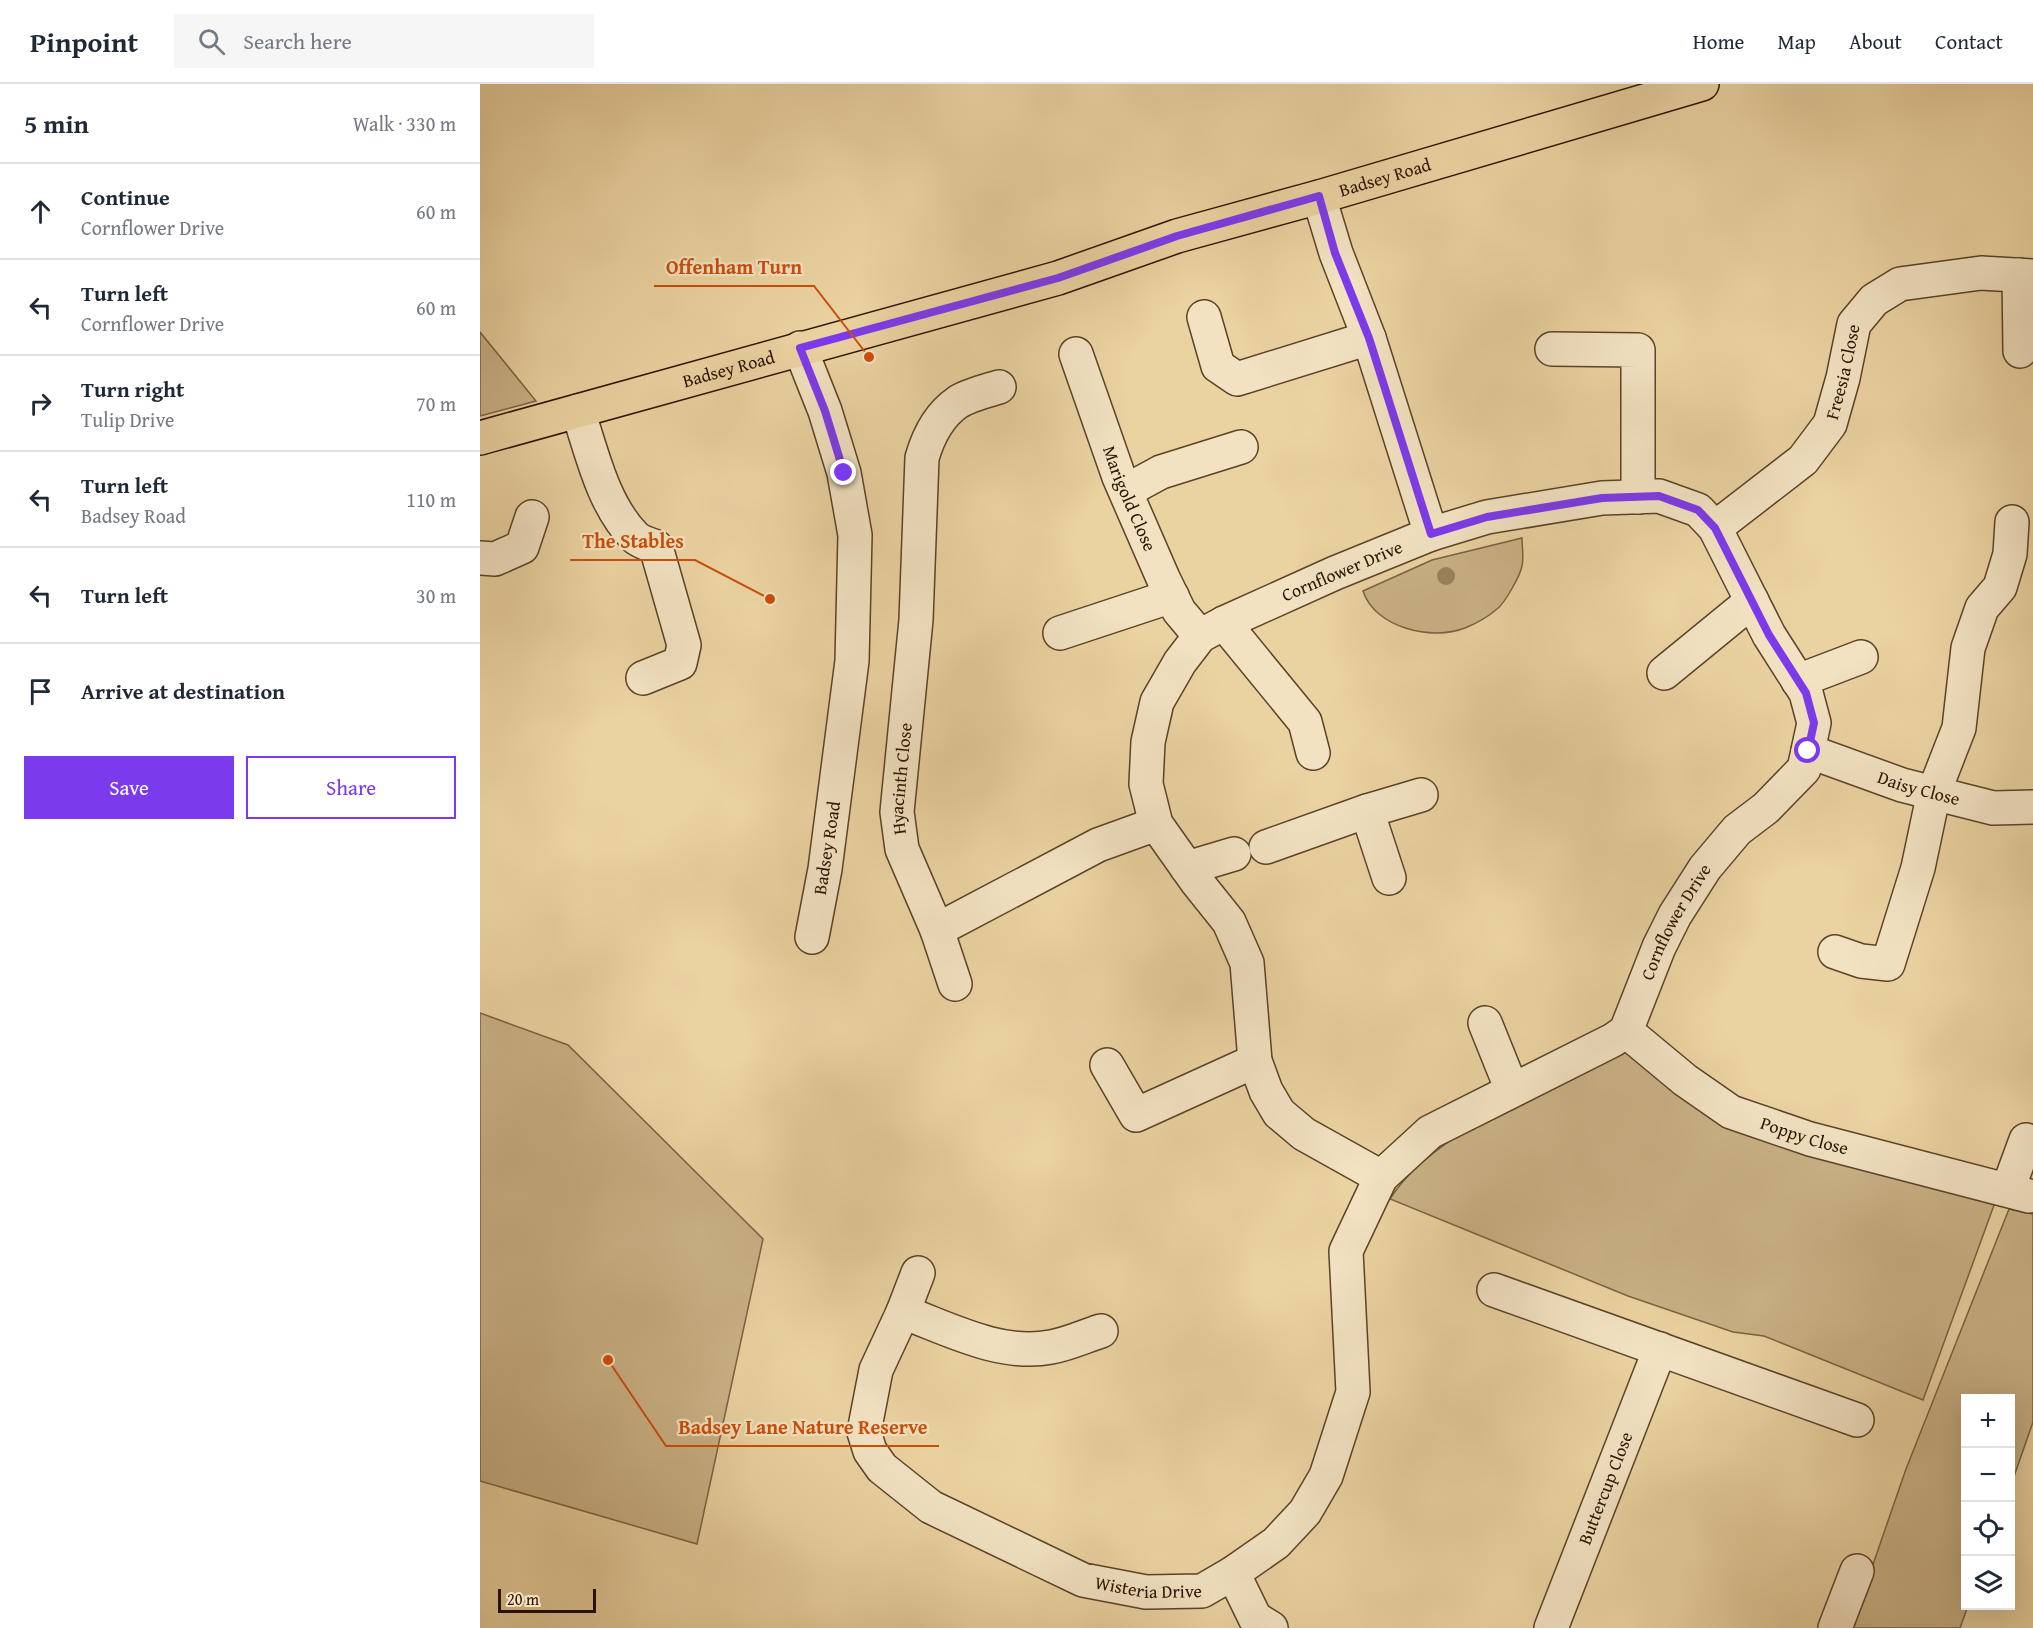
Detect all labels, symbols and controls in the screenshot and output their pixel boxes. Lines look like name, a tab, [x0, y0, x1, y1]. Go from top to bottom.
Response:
search box	[174, 14, 594, 68]
text: Pinpoint	[30, 21, 138, 62]
icon: search	[195, 25, 228, 58]
text: Search here	[243, 25, 352, 57]
text: Home	[1693, 26, 1744, 57]
text: Map	[1777, 26, 1816, 57]
text: About	[1849, 26, 1902, 57]
text: Contact	[1935, 26, 2003, 57]
text: 5 min	[24, 104, 89, 143]
text: Walk · 330 m	[353, 109, 456, 138]
street label: Badsey Road	[1336, 151, 1434, 203]
text: Continue	[81, 181, 170, 213]
icon: ahead	[24, 195, 57, 228]
text: 60 m	[416, 197, 456, 226]
text: Cornflower Drive	[81, 213, 224, 242]
callout: Offenham Turn	[654, 248, 814, 286]
text: Offenham Turn	[666, 252, 802, 281]
text: Turn left	[81, 277, 168, 309]
icon: left	[24, 291, 57, 324]
text: 60 m	[416, 293, 456, 322]
text: Cornflower Drive	[81, 309, 224, 338]
street label: Freesia Close	[1818, 322, 1867, 423]
street label: Badsey Road	[679, 343, 778, 394]
text: Turn right	[81, 373, 184, 405]
icon: right	[24, 387, 57, 420]
text: 70 m	[416, 389, 456, 418]
text: Tulip Drive	[81, 405, 174, 434]
street label: Marigold Close	[1096, 442, 1164, 555]
route end	[830, 459, 856, 485]
text: Turn left	[81, 469, 168, 501]
icon: left	[24, 483, 57, 516]
text: 110 m	[406, 485, 456, 514]
text: Badsey Road	[81, 501, 186, 530]
callout: The Stables	[570, 522, 695, 560]
text: The Stables	[582, 526, 684, 555]
street label: Cornflower Drive	[1277, 533, 1406, 608]
icon: left	[24, 579, 57, 612]
text: Turn left	[81, 579, 168, 611]
text: 30 m	[416, 581, 456, 610]
icon: arrive	[24, 675, 57, 708]
text: Arrive at destination	[81, 675, 285, 707]
street label: Hyacinth Close	[883, 721, 919, 836]
route start	[1794, 737, 1820, 763]
button: Save	[24, 756, 234, 819]
button: Share	[246, 756, 456, 819]
street label: Daisy Close	[1874, 763, 1963, 812]
street label: Badsey Road	[806, 799, 847, 897]
street label: Cornflower Drive	[1633, 858, 1717, 984]
street label: Poppy Close	[1757, 1109, 1851, 1161]
map controls	[1961, 1394, 2015, 1610]
button: +	[1961, 1394, 2015, 1448]
callout: Badsey Lane Nature Reserve	[666, 1408, 939, 1446]
text: Badsey Lane Nature Reserve	[678, 1412, 928, 1441]
street label: Buttercup Close	[1571, 1428, 1639, 1549]
button: −	[1961, 1448, 2015, 1502]
button: locate	[1961, 1502, 2015, 1556]
button: layers	[1961, 1556, 2015, 1610]
street label: Wisteria Drive	[1093, 1569, 1202, 1605]
scale bar	[498, 1586, 596, 1614]
text: 20 m	[507, 1587, 539, 1611]

